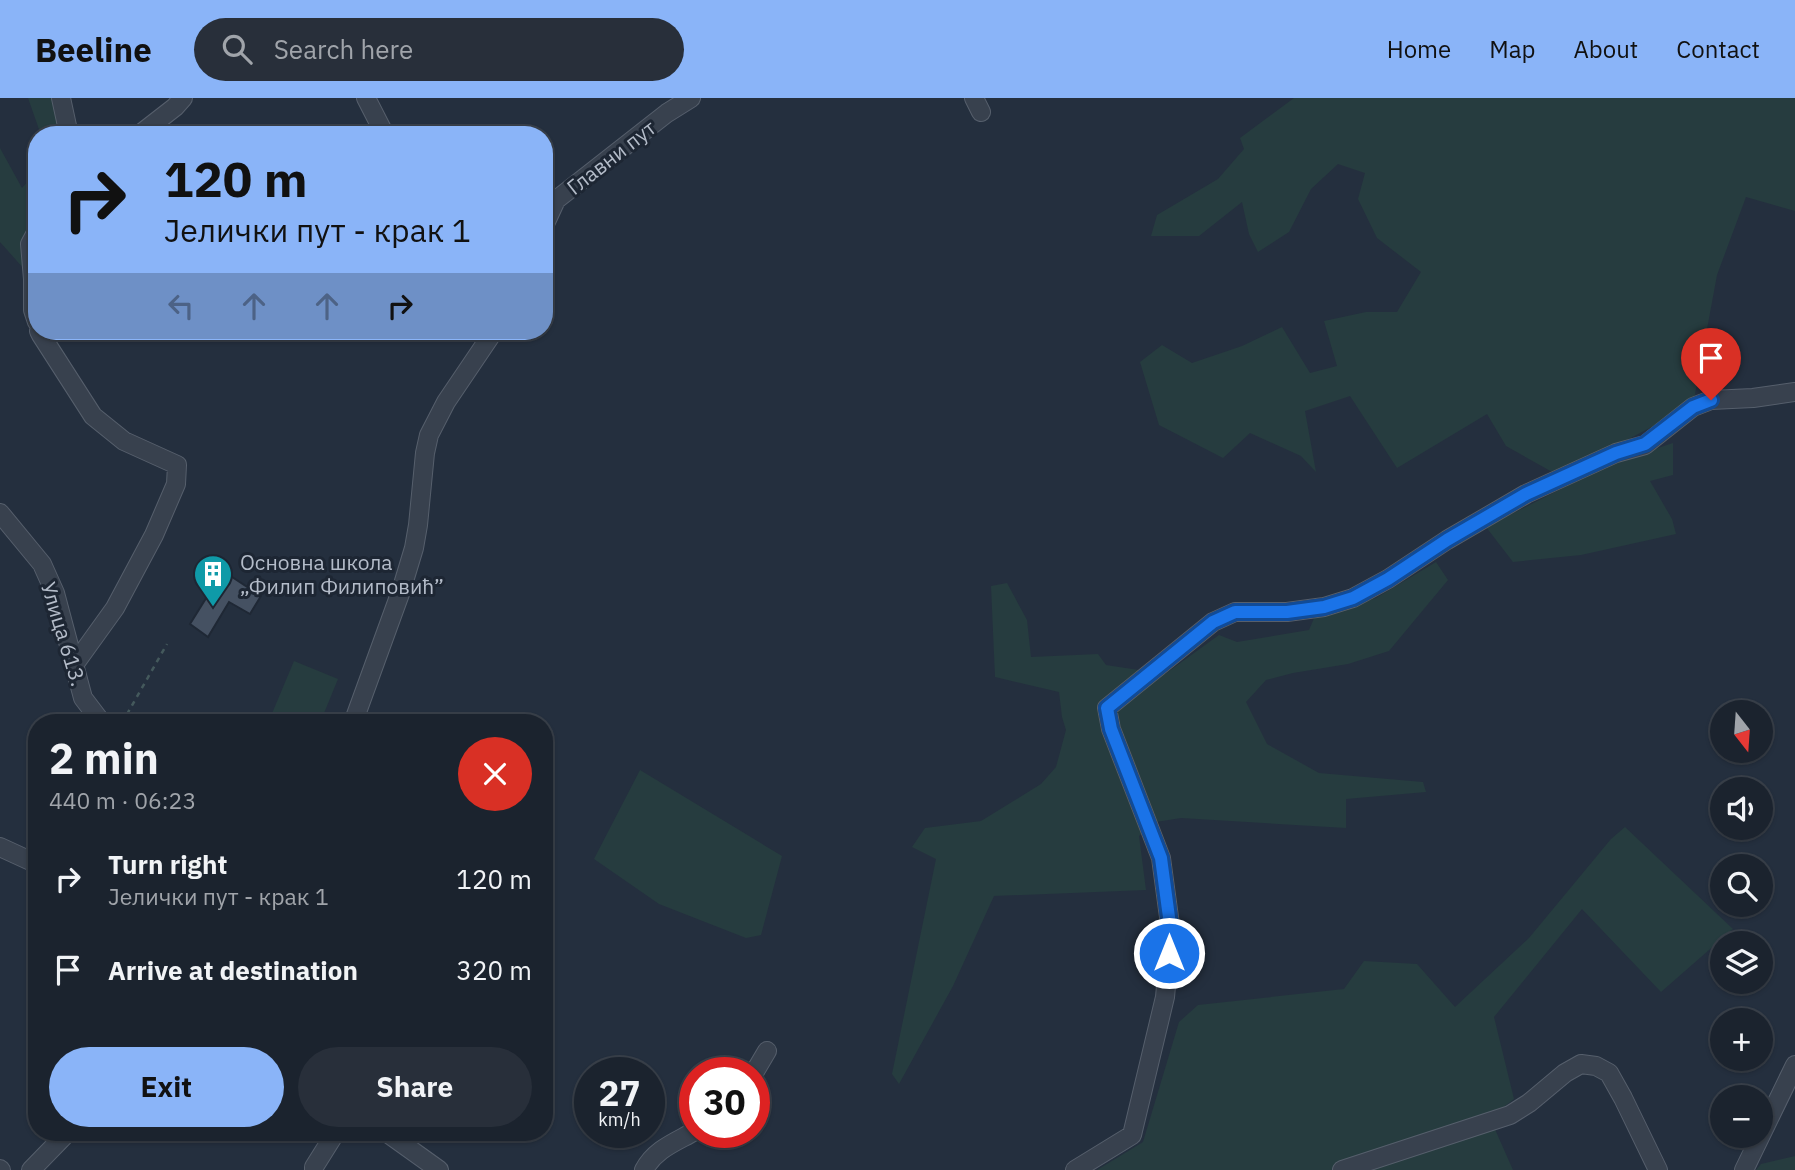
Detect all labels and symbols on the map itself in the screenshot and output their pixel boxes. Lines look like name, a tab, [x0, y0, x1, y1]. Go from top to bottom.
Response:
street label: Главни пут	[561, 113, 661, 201]
pin	[1681, 328, 1741, 400]
place label: Основна школа „Филип Филиповић”	[240, 548, 444, 600]
building icon: Основна школа „Филип Филиповић”	[192, 553, 234, 608]
street label: Улица 613.	[35, 578, 93, 690]
north arrow	[1710, 700, 1773, 763]
position arrow	[1132, 916, 1206, 990]
speed limit sign: 30	[679, 1057, 770, 1148]

